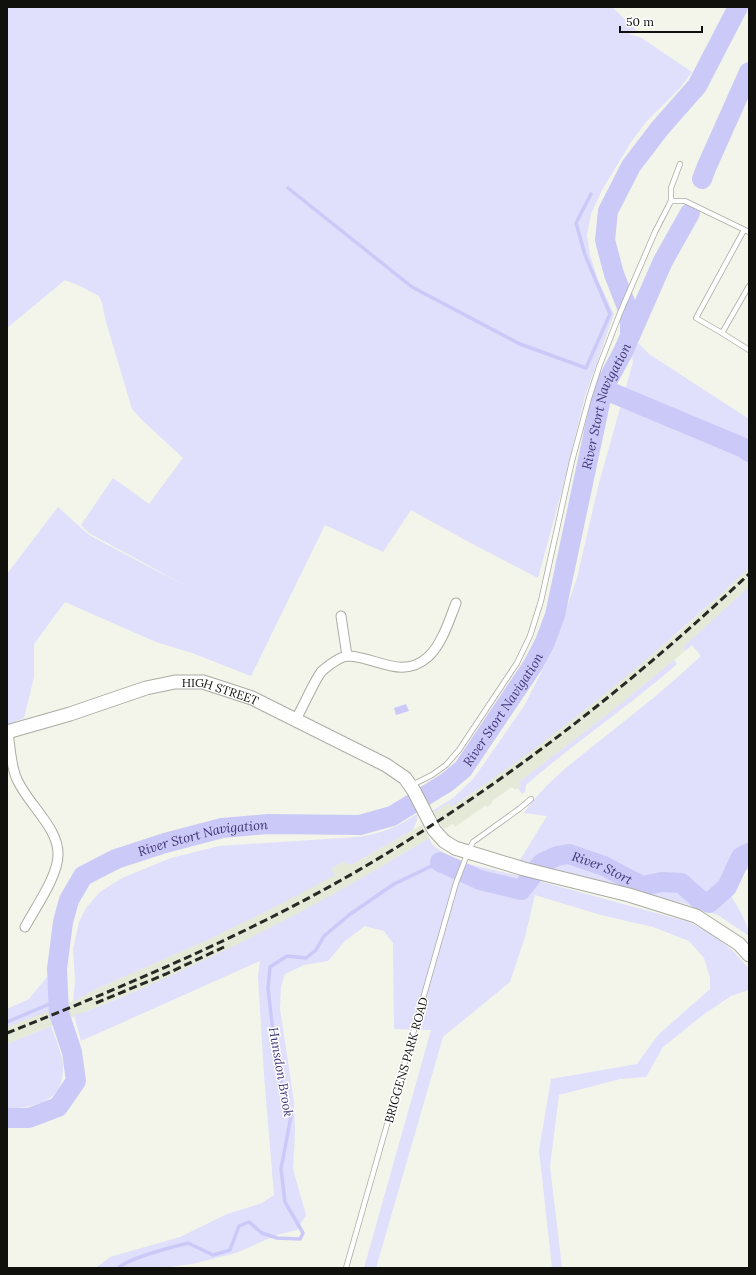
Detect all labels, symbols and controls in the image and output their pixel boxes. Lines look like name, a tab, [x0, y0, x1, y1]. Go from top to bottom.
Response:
scale bar	[620, 8, 702, 34]
text: 50 m	[626, 14, 654, 29]
water label: River Stort Navigation	[578, 340, 634, 471]
water label: River Stort Navigation	[459, 650, 546, 770]
street label: HIGH STREET	[182, 675, 262, 708]
water label: River Stort Navigation	[135, 816, 269, 860]
water label: River Stort	[570, 847, 636, 888]
street label: BRIGGENS PARK ROAD	[381, 995, 431, 1125]
water label: Hunsdon Brook	[265, 1026, 297, 1118]

